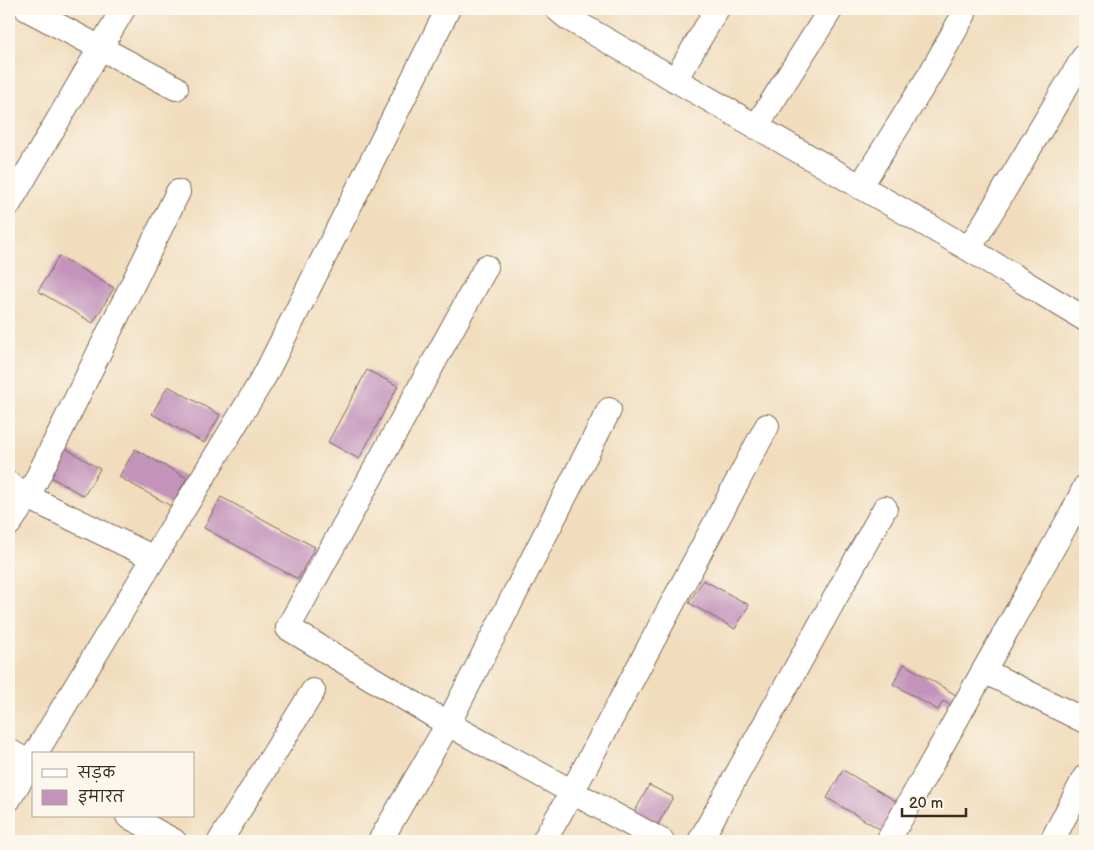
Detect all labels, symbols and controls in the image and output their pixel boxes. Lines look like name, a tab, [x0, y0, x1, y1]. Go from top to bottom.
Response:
legend	[32, 752, 195, 818]
text: सड़क	[77, 764, 116, 783]
scale bar	[902, 785, 965, 817]
text: इमारत	[78, 788, 125, 807]
text: 20 m	[909, 794, 943, 813]

